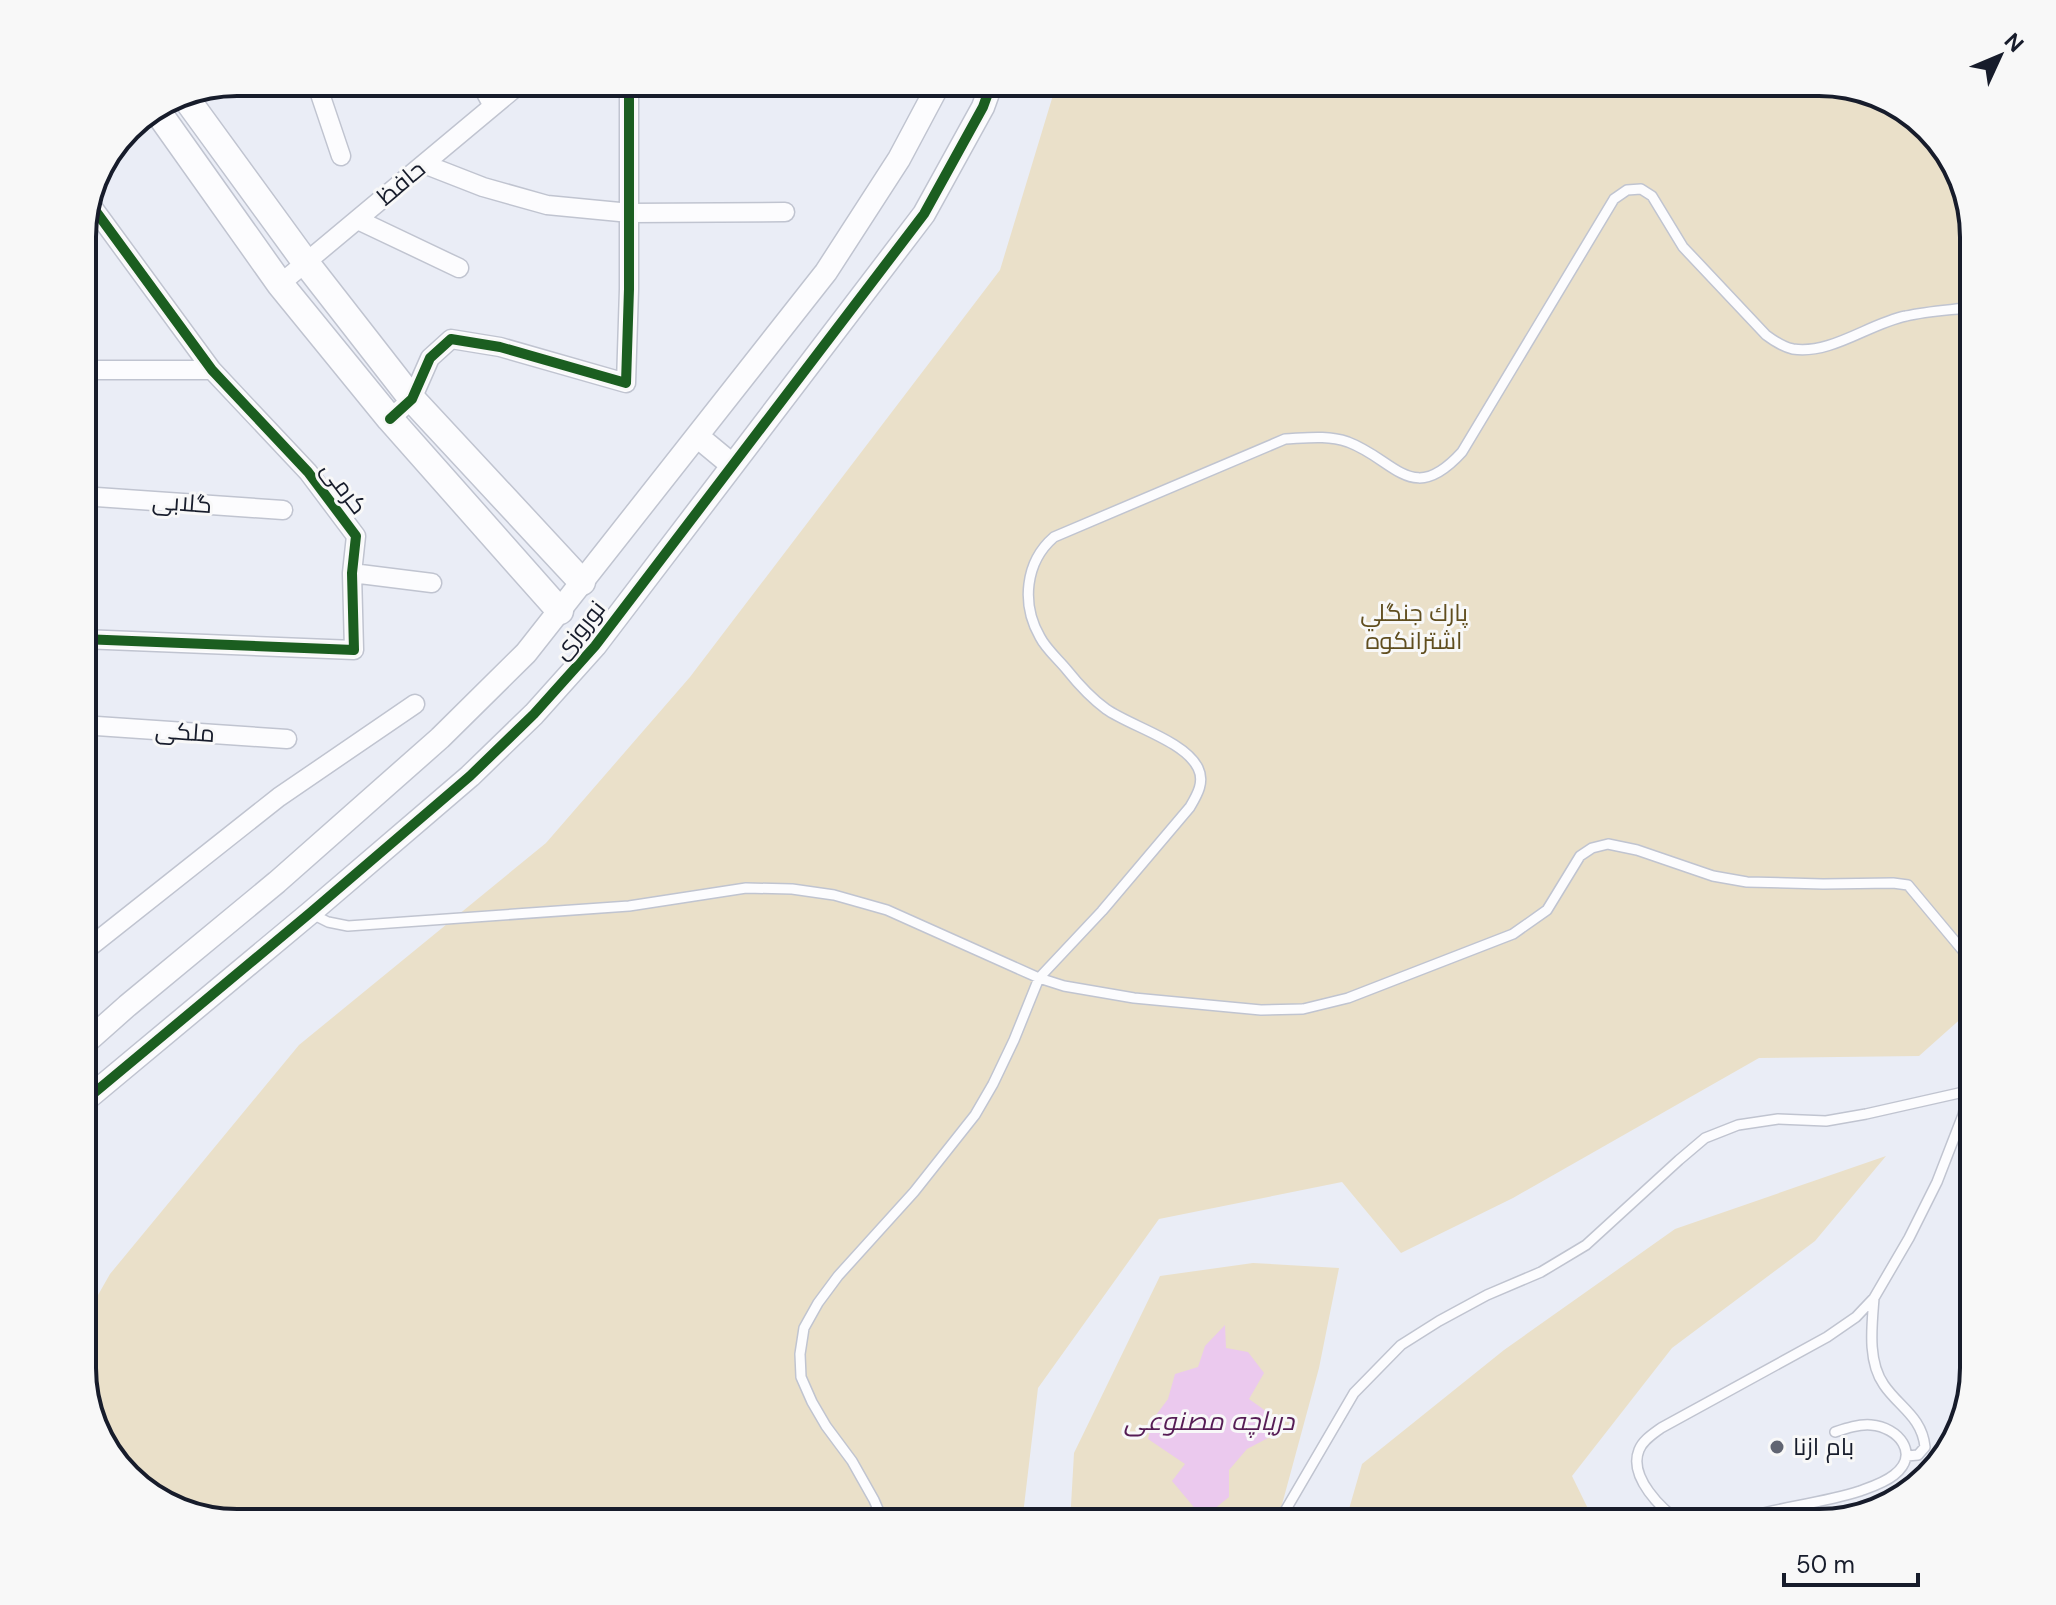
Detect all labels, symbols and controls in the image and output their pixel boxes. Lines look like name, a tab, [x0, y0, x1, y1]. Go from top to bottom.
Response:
north arrow	[1960, 16, 2040, 96]
text: N	[1998, 27, 2030, 58]
street label: حافظ	[370, 153, 431, 212]
street label: کرمی	[314, 455, 374, 521]
street label: گلابی	[151, 485, 213, 520]
street label: نوروزی	[545, 594, 612, 666]
park label: پارك جنگلي اشترانكوه	[1360, 597, 1468, 656]
street label: ملکی	[154, 714, 216, 749]
water label: دریاچه مصنوعی	[1124, 1404, 1296, 1438]
place label: بام ازنا	[1793, 1431, 1854, 1463]
marker: بام ازنا	[1768, 1438, 1786, 1456]
scale bar	[1784, 1537, 1918, 1587]
text: 50 m	[1796, 1549, 1855, 1580]

